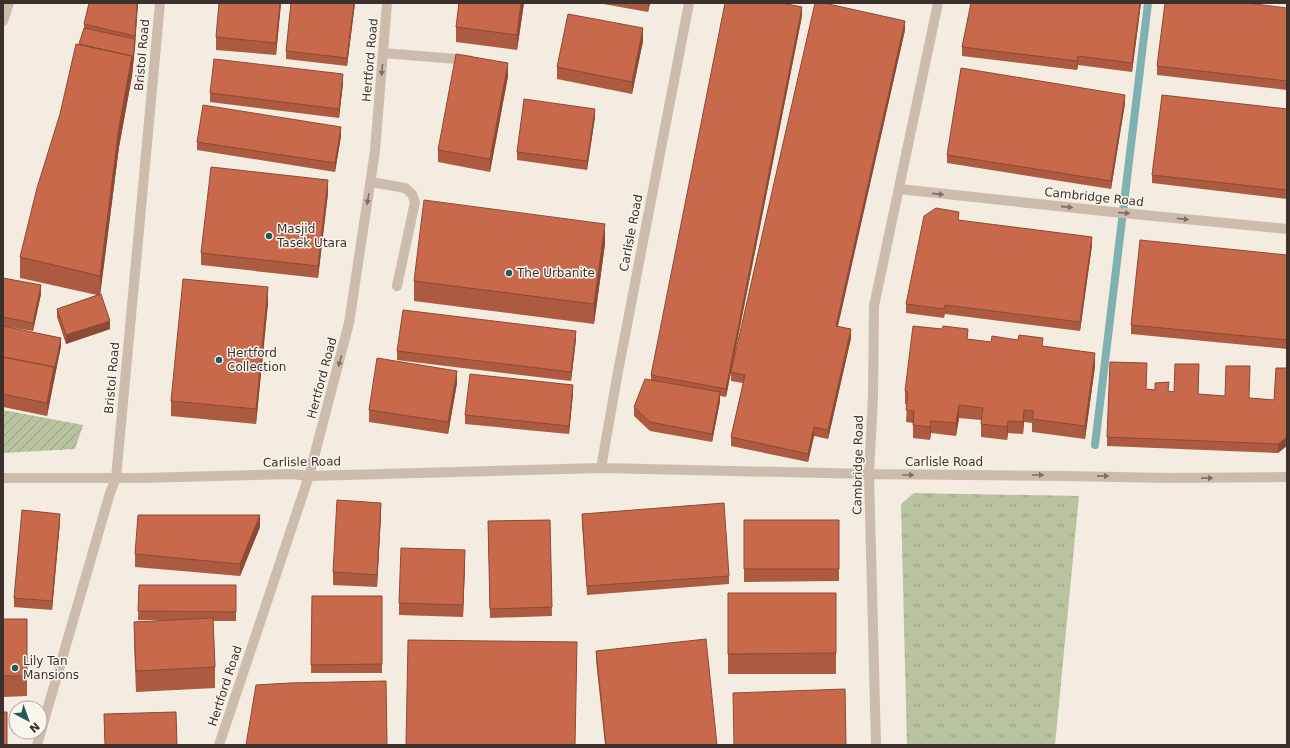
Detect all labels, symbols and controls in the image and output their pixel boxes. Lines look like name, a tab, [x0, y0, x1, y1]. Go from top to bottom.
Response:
street label: Bristol Road	[132, 18, 152, 92]
street label: Hertford Road	[359, 18, 381, 102]
one-way arrow	[378, 64, 385, 76]
street label: Cambridge Road	[1044, 185, 1144, 209]
one-way arrow	[932, 191, 944, 197]
one-way arrow	[365, 193, 371, 205]
street label: Carlisle Road	[617, 193, 645, 273]
one-way arrow	[1061, 204, 1073, 211]
one-way arrow	[1118, 210, 1130, 216]
one-way arrow	[1177, 215, 1189, 222]
place label: Masjid Tasek Utara	[276, 222, 347, 250]
marker: Masjid Tasek Utara	[264, 231, 274, 241]
place label: The Urbanite	[516, 266, 595, 280]
marker: The Urbanite	[504, 268, 514, 278]
street label: Hertford Road	[304, 336, 340, 420]
street label: Bristol Road	[102, 341, 122, 415]
place label: Hertford Collection	[227, 346, 286, 374]
marker: Hertford Collection	[214, 355, 224, 365]
one-way arrow	[336, 355, 342, 367]
street label: Cambridge Road	[850, 415, 866, 515]
street label: Carlisle Road	[263, 454, 341, 470]
street label: Carlisle Road	[905, 455, 983, 469]
one-way arrow	[902, 472, 915, 478]
one-way arrow	[1032, 472, 1045, 478]
one-way arrow	[1097, 473, 1109, 480]
one-way arrow	[1201, 474, 1213, 481]
street label: Hertford Road	[205, 644, 245, 728]
place label: Lily Tan Mansions	[23, 654, 79, 682]
marker: Lily Tan Mansions	[10, 663, 20, 673]
north arrow	[8, 700, 48, 740]
text: N	[26, 719, 42, 735]

